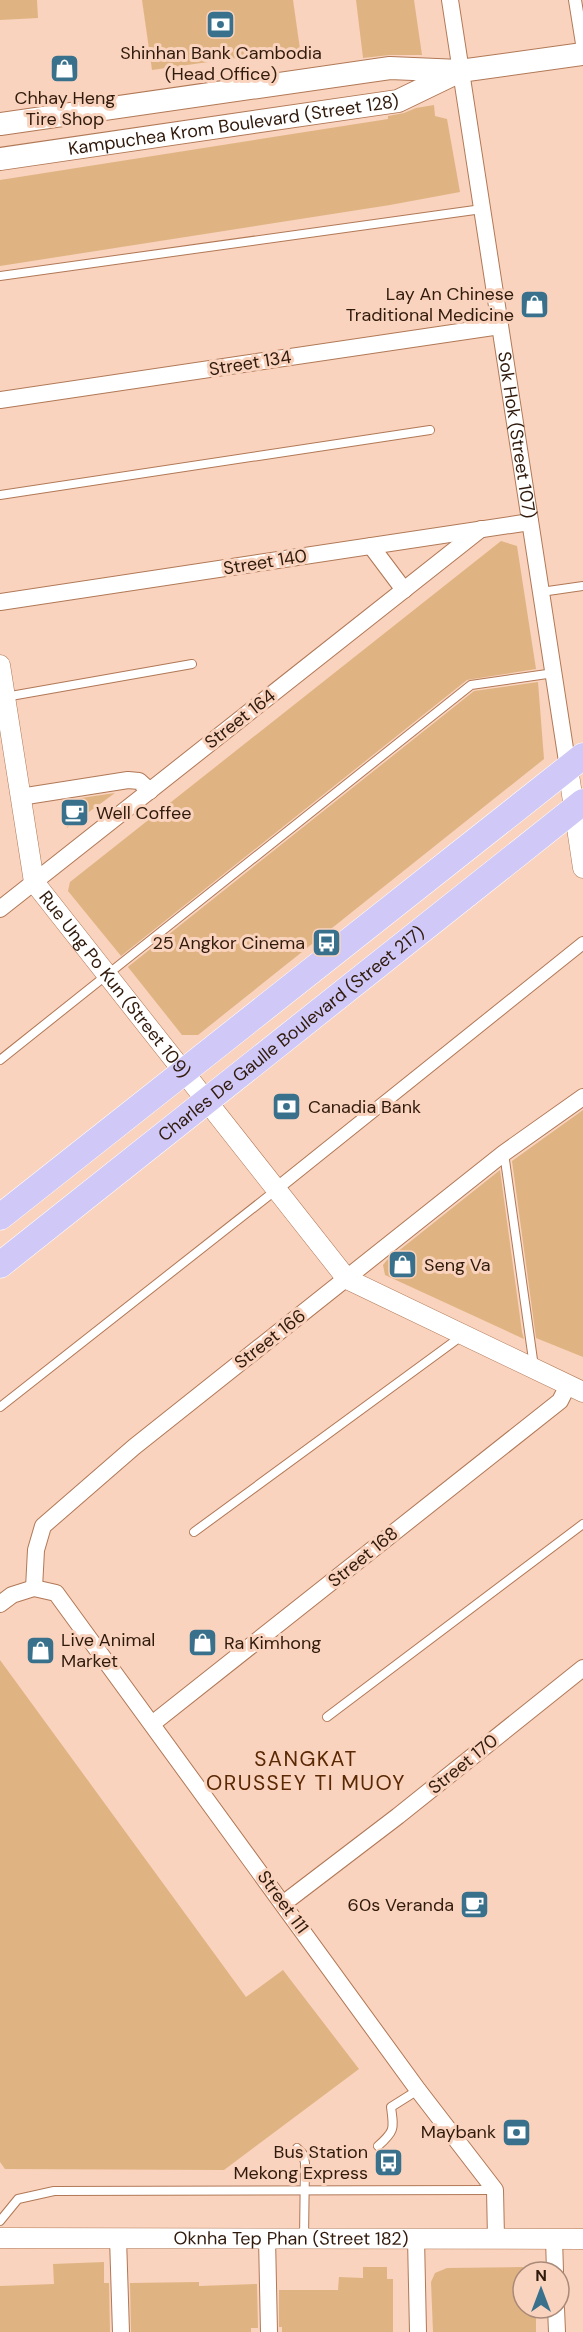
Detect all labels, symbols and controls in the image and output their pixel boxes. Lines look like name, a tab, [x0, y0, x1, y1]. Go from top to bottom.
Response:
bank icon: Shinhan Bank Cambodia (Head Office)	[205, 8, 237, 40]
place label: Shinhan Bank Cambodia (Head Office)	[120, 41, 322, 86]
shop icon: Chhay Heng Tire Shop	[49, 53, 81, 85]
place label: Chhay Heng Tire Shop	[15, 86, 115, 131]
street label: Kampuchea Krom Boulevard (Street 128)	[67, 89, 400, 161]
place label: Lay An Chinese Traditional Medicine	[346, 282, 514, 327]
shop icon: Lay An Chinese Traditional Medicine	[519, 288, 551, 320]
street label: Street 134	[207, 345, 293, 381]
street label: Sok Hok (Street 107)	[492, 350, 541, 520]
street label: Street 140	[221, 544, 309, 580]
street label: Street 164	[200, 684, 280, 754]
cafe icon: Well Coffee	[59, 797, 91, 829]
place label: Well Coffee	[96, 801, 191, 825]
street label: Rue Ung Po Kun (Street 109)	[33, 886, 196, 1083]
street label: Charles De Gaulle Boulevard (Street 217)	[153, 920, 430, 1147]
bus stop icon: 25 Angkor Cinema	[310, 927, 342, 959]
place label: 25 Angkor Cinema	[152, 931, 305, 955]
bank icon: Canadia Bank	[271, 1091, 303, 1123]
place label: Canadia Bank	[308, 1095, 421, 1119]
shop icon: Seng Va	[387, 1249, 419, 1281]
place label: Seng Va	[424, 1253, 491, 1277]
street label: Street 166	[230, 1304, 310, 1374]
street label: Street 168	[323, 1521, 403, 1593]
shop icon: Ra Kimhong	[187, 1627, 219, 1659]
place label: Live Animal Market	[61, 1628, 155, 1673]
place label: Ra Kimhong	[224, 1631, 321, 1655]
shop icon: Live Animal Market	[24, 1634, 56, 1666]
street label: Street 170	[423, 1729, 503, 1799]
district label: SANGKAT ORUSSEY TI MUOY	[206, 1745, 406, 1797]
street label: Street 111	[252, 1866, 314, 1938]
cafe icon: 60s Veranda	[459, 1889, 491, 1921]
place label: 60s Veranda	[348, 1893, 454, 1917]
bank icon: Maybank	[501, 2116, 533, 2148]
place label: Maybank	[421, 2120, 496, 2144]
place label: Bus Station Mekong Express	[233, 2140, 368, 2185]
bus stop icon: Bus Station Mekong Express	[373, 2146, 405, 2178]
street label: Oknha Tep Phan (Street 182)	[174, 2226, 408, 2251]
north arrow	[511, 2260, 571, 2320]
text: N	[535, 2265, 547, 2286]

